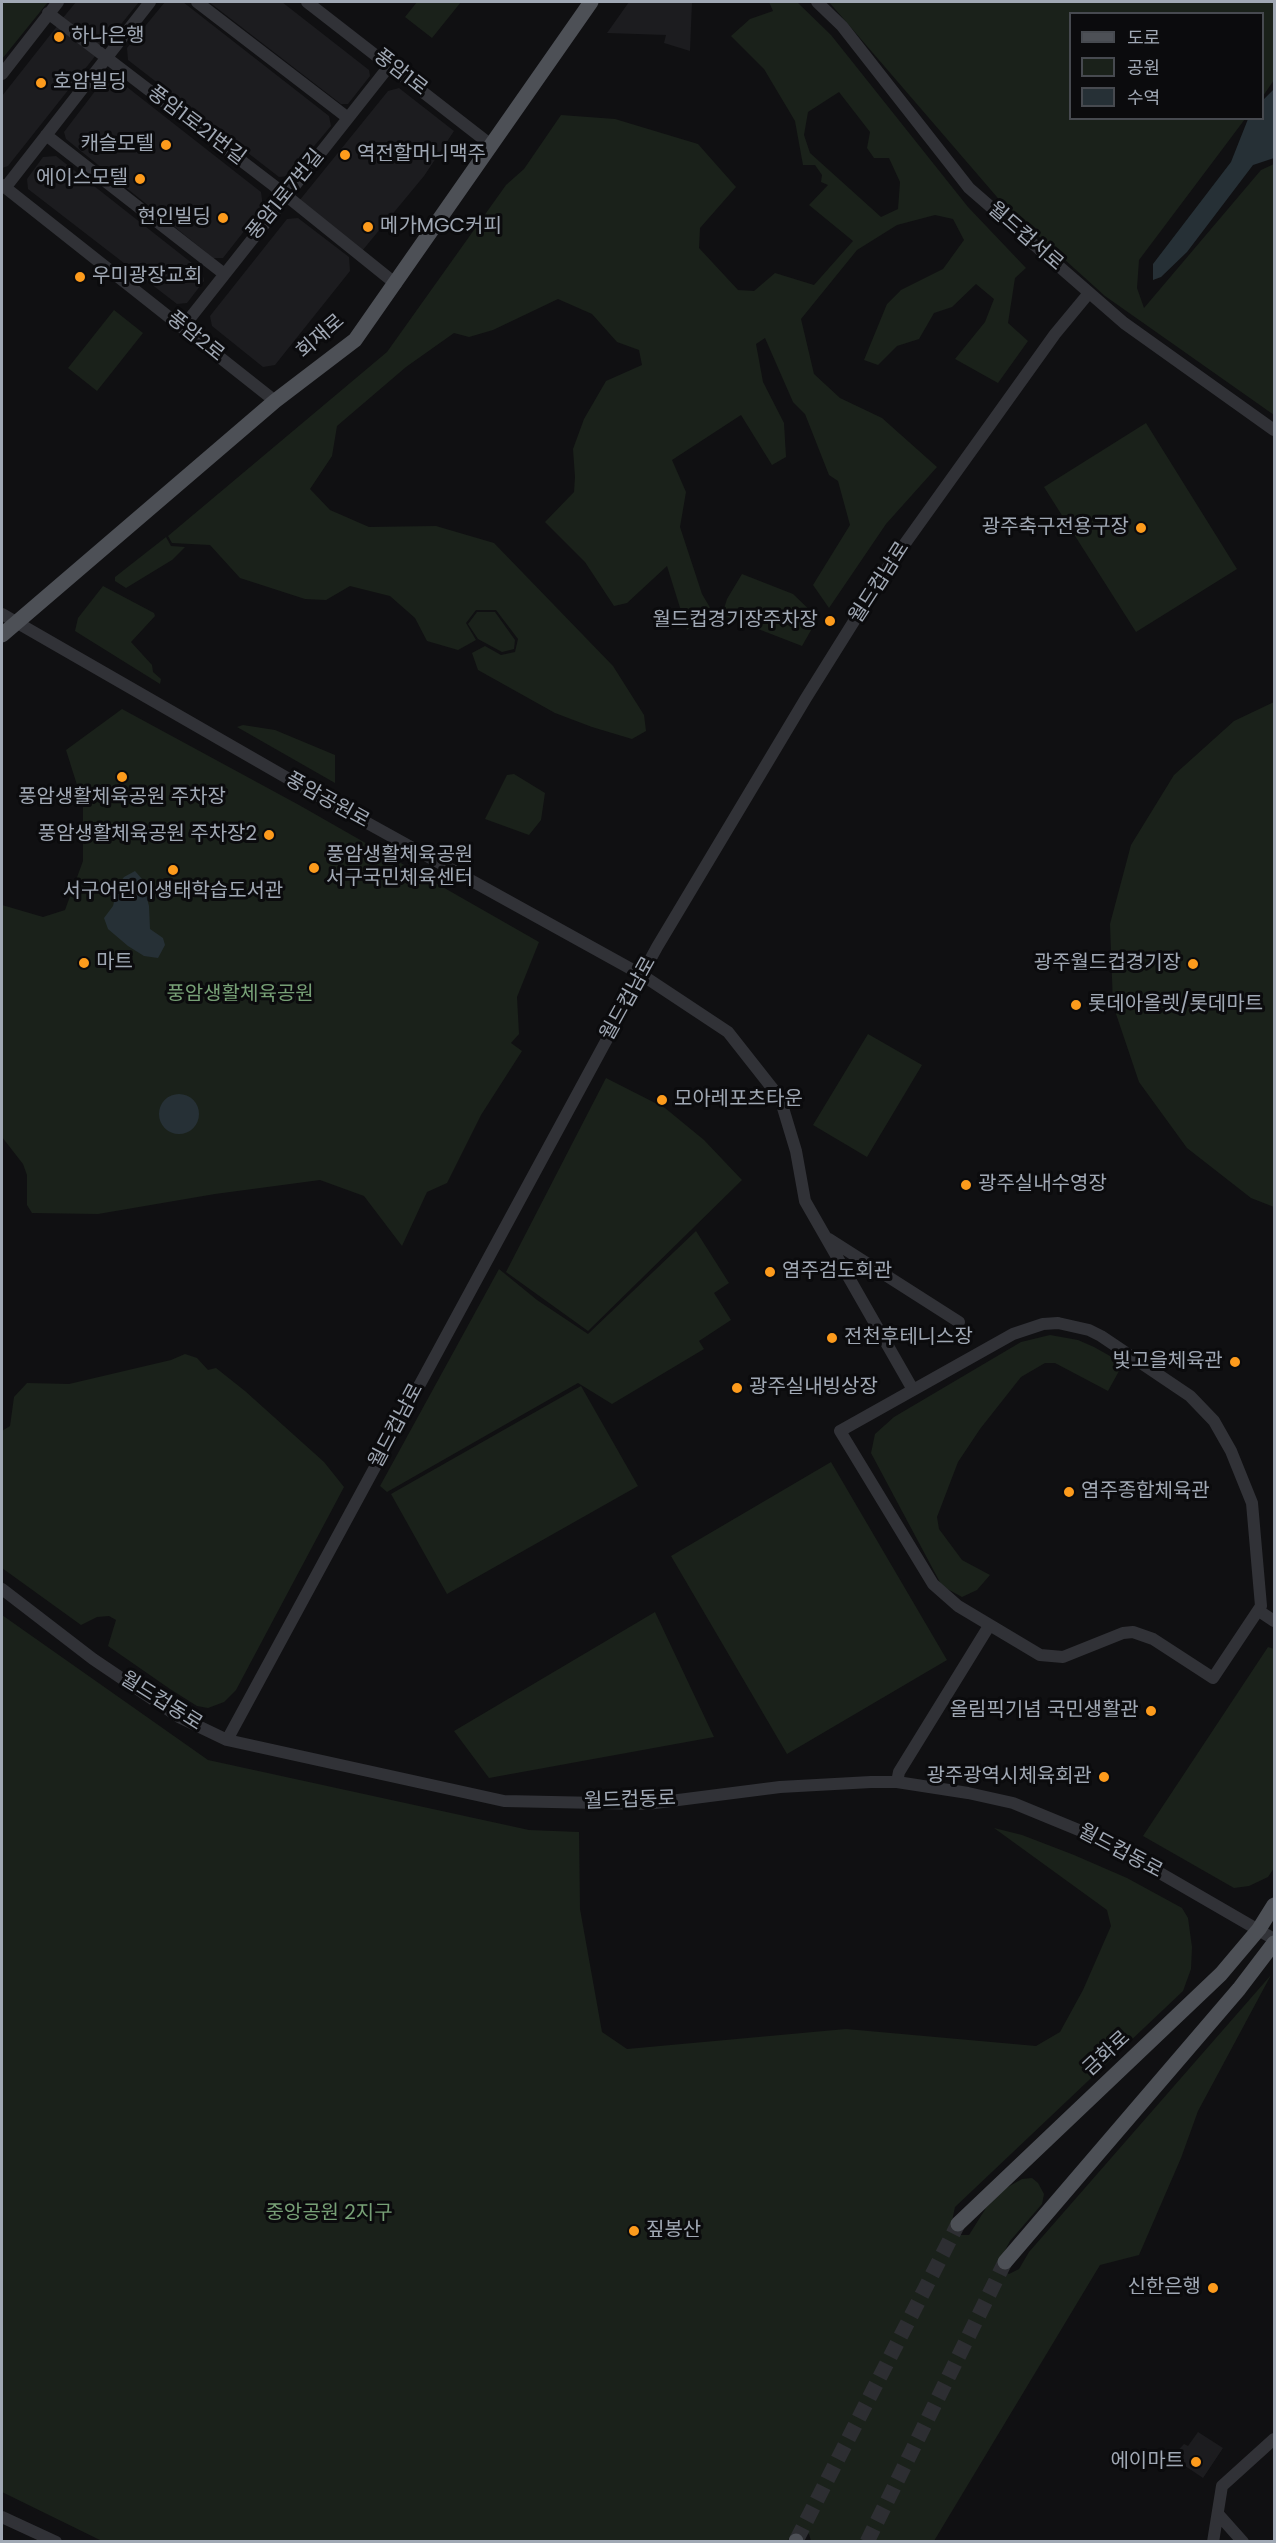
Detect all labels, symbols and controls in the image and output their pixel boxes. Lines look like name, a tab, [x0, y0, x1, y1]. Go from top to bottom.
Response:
legend	[1069, 12, 1264, 120]
place label: 하나은행	[71, 25, 145, 49]
text: 도로	[1127, 25, 1160, 50]
marker: 하나은행	[52, 30, 66, 44]
street label: 풍암1로	[368, 45, 432, 101]
text: 공원	[1127, 55, 1160, 80]
place label: 호암빌딩	[53, 71, 127, 95]
marker: 호암빌딩	[34, 76, 48, 90]
street label: 풍암1로21번길	[142, 81, 250, 171]
text: 수역	[1127, 85, 1160, 110]
place label: 캐슬모텔	[80, 133, 154, 157]
marker: 캐슬모텔	[159, 138, 173, 152]
place label: 역전할머니맥주	[357, 143, 486, 167]
street label: 풍암1로7번길	[242, 145, 330, 245]
marker: 역전할머니맥주	[338, 148, 352, 162]
place label: 에이스모텔	[36, 167, 128, 191]
marker: 에이스모텔	[133, 172, 147, 186]
street label: 월드컵서로	[982, 198, 1068, 276]
place label: 현인빌딩	[137, 206, 211, 230]
marker: 현인빌딩	[216, 211, 230, 225]
place label: 메가MGC커피	[380, 215, 502, 239]
marker: 메가MGC커피	[361, 220, 375, 234]
place label: 우미광장교회	[92, 265, 202, 289]
marker: 우미광장교회	[73, 270, 87, 284]
street label: 풍암2로	[162, 307, 228, 367]
street label: 회재로	[292, 310, 350, 364]
place label: 광주축구전용구장	[982, 516, 1129, 540]
marker: 광주축구전용구장	[1134, 521, 1148, 535]
street label: 월드컵남로	[845, 538, 915, 628]
place label: 월드컵경기장주차장	[652, 609, 818, 633]
marker: 월드컵경기장주차장	[823, 614, 837, 628]
street label: 풍암공원로	[281, 768, 373, 834]
marker: 풍암생활체육공원 주차장	[115, 770, 129, 784]
place label: 풍암생활체육공원 주차장	[18, 786, 226, 810]
place label: 풍암생활체육공원 주차장2	[38, 823, 257, 847]
marker: 풍암생활체육공원 주차장2	[262, 828, 276, 842]
place label: 풍암생활체육공원 서구국민체육센터	[326, 844, 473, 891]
marker: 풍암생활체육공원 서구국민체육센터	[307, 861, 321, 875]
marker: 서구어린이생태학습도서관	[166, 863, 180, 877]
place label: 서구어린이생태학습도서관	[63, 880, 283, 904]
place label: 마트	[96, 951, 133, 975]
place label: 광주월드컵경기장	[1034, 952, 1181, 976]
street label: 월드컵남로	[596, 953, 662, 1045]
marker: 마트	[77, 956, 91, 970]
marker: 광주월드컵경기장	[1186, 957, 1200, 971]
park label: 풍암생활체육공원	[166, 983, 314, 1007]
place label: 롯데아올렛/롯데마트	[1088, 993, 1263, 1017]
marker: 롯데아올렛/롯데마트	[1069, 998, 1083, 1012]
place label: 모아레포츠타운	[674, 1088, 803, 1112]
marker: 모아레포츠타운	[655, 1093, 669, 1107]
place label: 광주실내수영장	[978, 1173, 1107, 1197]
marker: 광주실내수영장	[959, 1178, 973, 1192]
place label: 염주검도회관	[782, 1260, 892, 1284]
marker: 염주검도회관	[763, 1265, 777, 1279]
place label: 전천후테니스장	[844, 1326, 973, 1350]
marker: 전천후테니스장	[825, 1331, 839, 1345]
place label: 빛고을체육관	[1113, 1350, 1223, 1374]
marker: 빛고을체육관	[1228, 1355, 1242, 1369]
place label: 광주실내빙상장	[749, 1376, 878, 1400]
street label: 월드컵남로	[365, 1380, 429, 1472]
marker: 광주실내빙상장	[730, 1381, 744, 1395]
place label: 염주종합체육관	[1081, 1480, 1210, 1504]
marker: 염주종합체육관	[1062, 1485, 1076, 1499]
street label: 월드컵동로	[116, 1667, 206, 1737]
place label: 올림픽기념 국민생활관	[950, 1699, 1139, 1723]
marker: 올림픽기념 국민생활관	[1144, 1704, 1158, 1718]
place label: 광주광역시체육회관	[926, 1765, 1092, 1789]
marker: 광주광역시체육회관	[1097, 1770, 1111, 1784]
street label: 월드컵동로	[584, 1787, 676, 1815]
street label: 월드컵동로	[1074, 1820, 1166, 1884]
street label: 금화로	[1079, 2026, 1135, 2082]
park label: 중앙공원 2지구	[265, 2202, 393, 2226]
place label: 짚봉산	[646, 2219, 701, 2243]
marker: 짚봉산	[627, 2224, 641, 2238]
place label: 신한은행	[1127, 2276, 1201, 2300]
marker: 신한은행	[1206, 2281, 1220, 2295]
place label: 에이마트	[1110, 2450, 1184, 2474]
marker: 에이마트	[1189, 2455, 1203, 2469]

